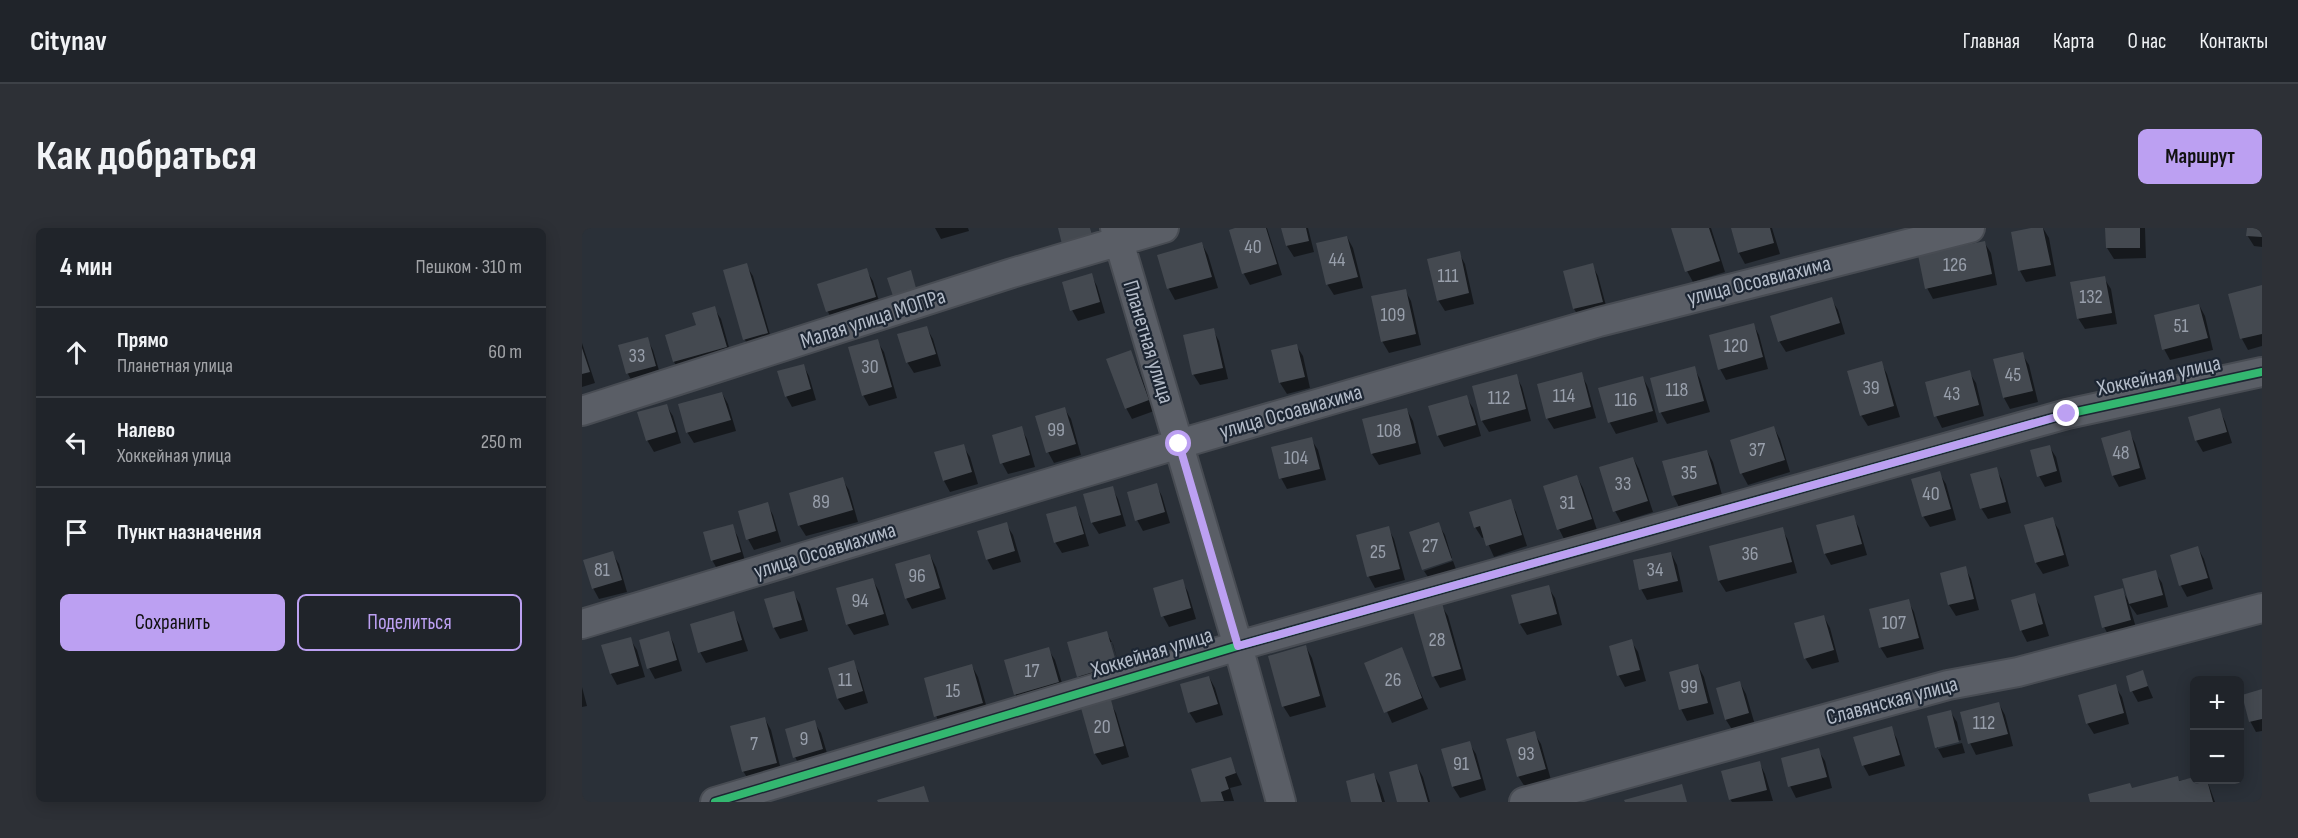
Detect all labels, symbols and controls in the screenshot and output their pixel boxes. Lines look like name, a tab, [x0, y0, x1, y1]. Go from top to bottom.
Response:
text: Citynav	[30, 25, 107, 58]
text: Главная	[1963, 29, 2020, 54]
text: Карта	[2053, 29, 2094, 54]
text: О нас	[2127, 29, 2166, 54]
text: Контакты	[2199, 29, 2268, 54]
button: Маршрут	[2138, 129, 2262, 184]
text: Как добраться	[36, 131, 257, 182]
house number: 40	[1244, 235, 1262, 259]
house number: 44	[1329, 248, 1345, 272]
street label: улица Осоавиахима	[1684, 250, 1834, 312]
text: 4 мин	[60, 252, 112, 283]
house number: 126	[1943, 253, 1967, 277]
text: Пешком · 310 m	[416, 255, 522, 279]
house number: 111	[1438, 264, 1459, 288]
street label: Планетная улица	[1116, 277, 1180, 407]
street label: Малая улица МОПРа	[797, 283, 949, 355]
house number: 132	[2079, 285, 2103, 309]
house number: 109	[1381, 303, 1405, 327]
house number: 51	[2173, 314, 2189, 338]
text: Прямо	[117, 327, 168, 354]
house number: 120	[1724, 334, 1748, 358]
icon: ahead	[60, 336, 93, 369]
text: 60 m	[488, 340, 522, 364]
house number: 33	[629, 344, 645, 368]
street label: Хоккейная улица	[2094, 350, 2223, 402]
text: Планетная улица	[117, 354, 233, 378]
house number: 30	[861, 355, 879, 379]
house number: 45	[2005, 363, 2021, 387]
house number: 39	[1862, 376, 1880, 400]
house number: 118	[1666, 378, 1688, 402]
street label: улица Осоавиахима	[1217, 379, 1365, 445]
house number: 43	[1944, 382, 1960, 406]
house number: 114	[1553, 384, 1575, 408]
house number: 112	[1488, 386, 1510, 410]
house number: 116	[1615, 388, 1637, 412]
route end	[2053, 400, 2079, 426]
text: Налево	[117, 417, 175, 444]
house number: 99	[1047, 418, 1065, 442]
house number: 108	[1377, 419, 1401, 443]
icon: left	[60, 426, 93, 459]
text: 250 m	[481, 430, 522, 454]
route start	[1165, 430, 1191, 456]
house number: 37	[1749, 438, 1765, 462]
house number: 48	[2112, 441, 2130, 465]
text: Хоккейная улица	[117, 444, 231, 468]
house number: 104	[1284, 446, 1308, 470]
house number: 35	[1681, 461, 1697, 485]
house number: 33	[1615, 472, 1631, 496]
house number: 40	[1922, 482, 1940, 506]
house number: 89	[812, 490, 830, 514]
house number: 31	[1559, 491, 1575, 515]
icon: arrive	[60, 516, 93, 549]
street label: улица Осоавиахима	[751, 517, 899, 585]
text: Пункт назначения	[117, 519, 261, 546]
house number: 27	[1422, 534, 1438, 558]
house number: 25	[1370, 540, 1386, 564]
house number: 36	[1741, 542, 1759, 566]
house number: 81	[594, 558, 610, 582]
house number: 34	[1647, 558, 1663, 582]
house number: 96	[908, 564, 926, 588]
house number: 94	[851, 589, 869, 613]
button: Сохранить	[60, 594, 285, 651]
button: Поделиться	[297, 594, 522, 651]
house number: 107	[1882, 611, 1906, 635]
street label: Хоккейная улица	[1087, 622, 1216, 685]
house number: 28	[1429, 628, 1446, 652]
house number: 17	[1025, 659, 1039, 683]
house number: 11	[838, 668, 852, 692]
house number: 26	[1385, 668, 1402, 692]
street label: Славянская улица	[1823, 670, 1961, 732]
house number: 99	[1680, 675, 1698, 699]
map controls	[2190, 676, 2244, 784]
button: +	[2190, 676, 2244, 730]
house number: 15	[945, 679, 961, 703]
house number: 112	[1973, 711, 1995, 735]
house number: 20	[1093, 715, 1111, 739]
house number: 9	[800, 727, 808, 751]
button: −	[2190, 730, 2244, 784]
house number: 7	[750, 732, 758, 756]
house number: 93	[1517, 742, 1535, 766]
house number: 91	[1453, 752, 1469, 776]

